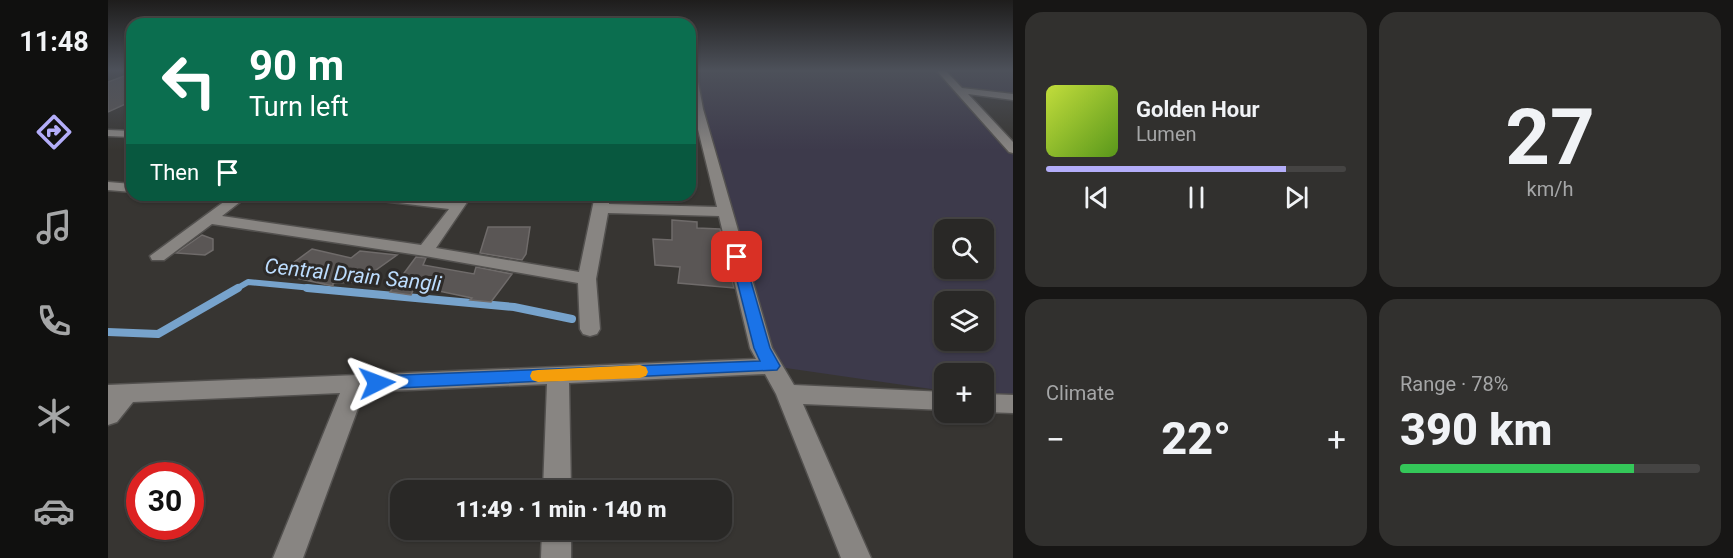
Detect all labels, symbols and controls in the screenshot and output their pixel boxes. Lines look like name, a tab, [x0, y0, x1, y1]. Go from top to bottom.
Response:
text: 11:48	[19, 26, 89, 58]
text: 90 m	[249, 41, 344, 90]
icon: left	[150, 42, 228, 120]
text: Turn left	[249, 91, 349, 123]
text: 27	[1505, 92, 1595, 183]
text: Golden Hour	[1136, 97, 1260, 122]
icon: directions	[33, 111, 75, 153]
text: Lumen	[1136, 122, 1197, 146]
icon: arrive	[211, 156, 244, 189]
text: Then	[150, 160, 199, 185]
text: km/h	[1527, 177, 1573, 201]
icon: previous	[1080, 181, 1113, 214]
icon: pause	[1180, 181, 1213, 214]
icon: next	[1280, 181, 1313, 214]
icon: music	[33, 206, 75, 248]
map controls	[934, 219, 994, 423]
button: search	[934, 219, 994, 279]
pin	[711, 231, 762, 282]
icon: arrive	[720, 240, 753, 273]
water label: Central Drain Sangli	[263, 254, 443, 296]
button: layers	[934, 291, 994, 351]
icon: phone	[33, 300, 75, 342]
position arrow	[345, 351, 409, 415]
button: +	[934, 363, 994, 423]
text: Range · 78%	[1400, 372, 1508, 396]
text: Climate	[1046, 381, 1114, 405]
icon: climate	[33, 395, 75, 437]
text: 390 km	[1400, 403, 1552, 456]
text: 22°	[1161, 412, 1231, 465]
text: −	[1046, 420, 1065, 459]
text: +	[1327, 420, 1346, 459]
speed limit sign: 30	[126, 462, 204, 540]
icon: car	[33, 490, 75, 532]
text: 11:49 · 1 min · 140 m	[456, 497, 666, 522]

